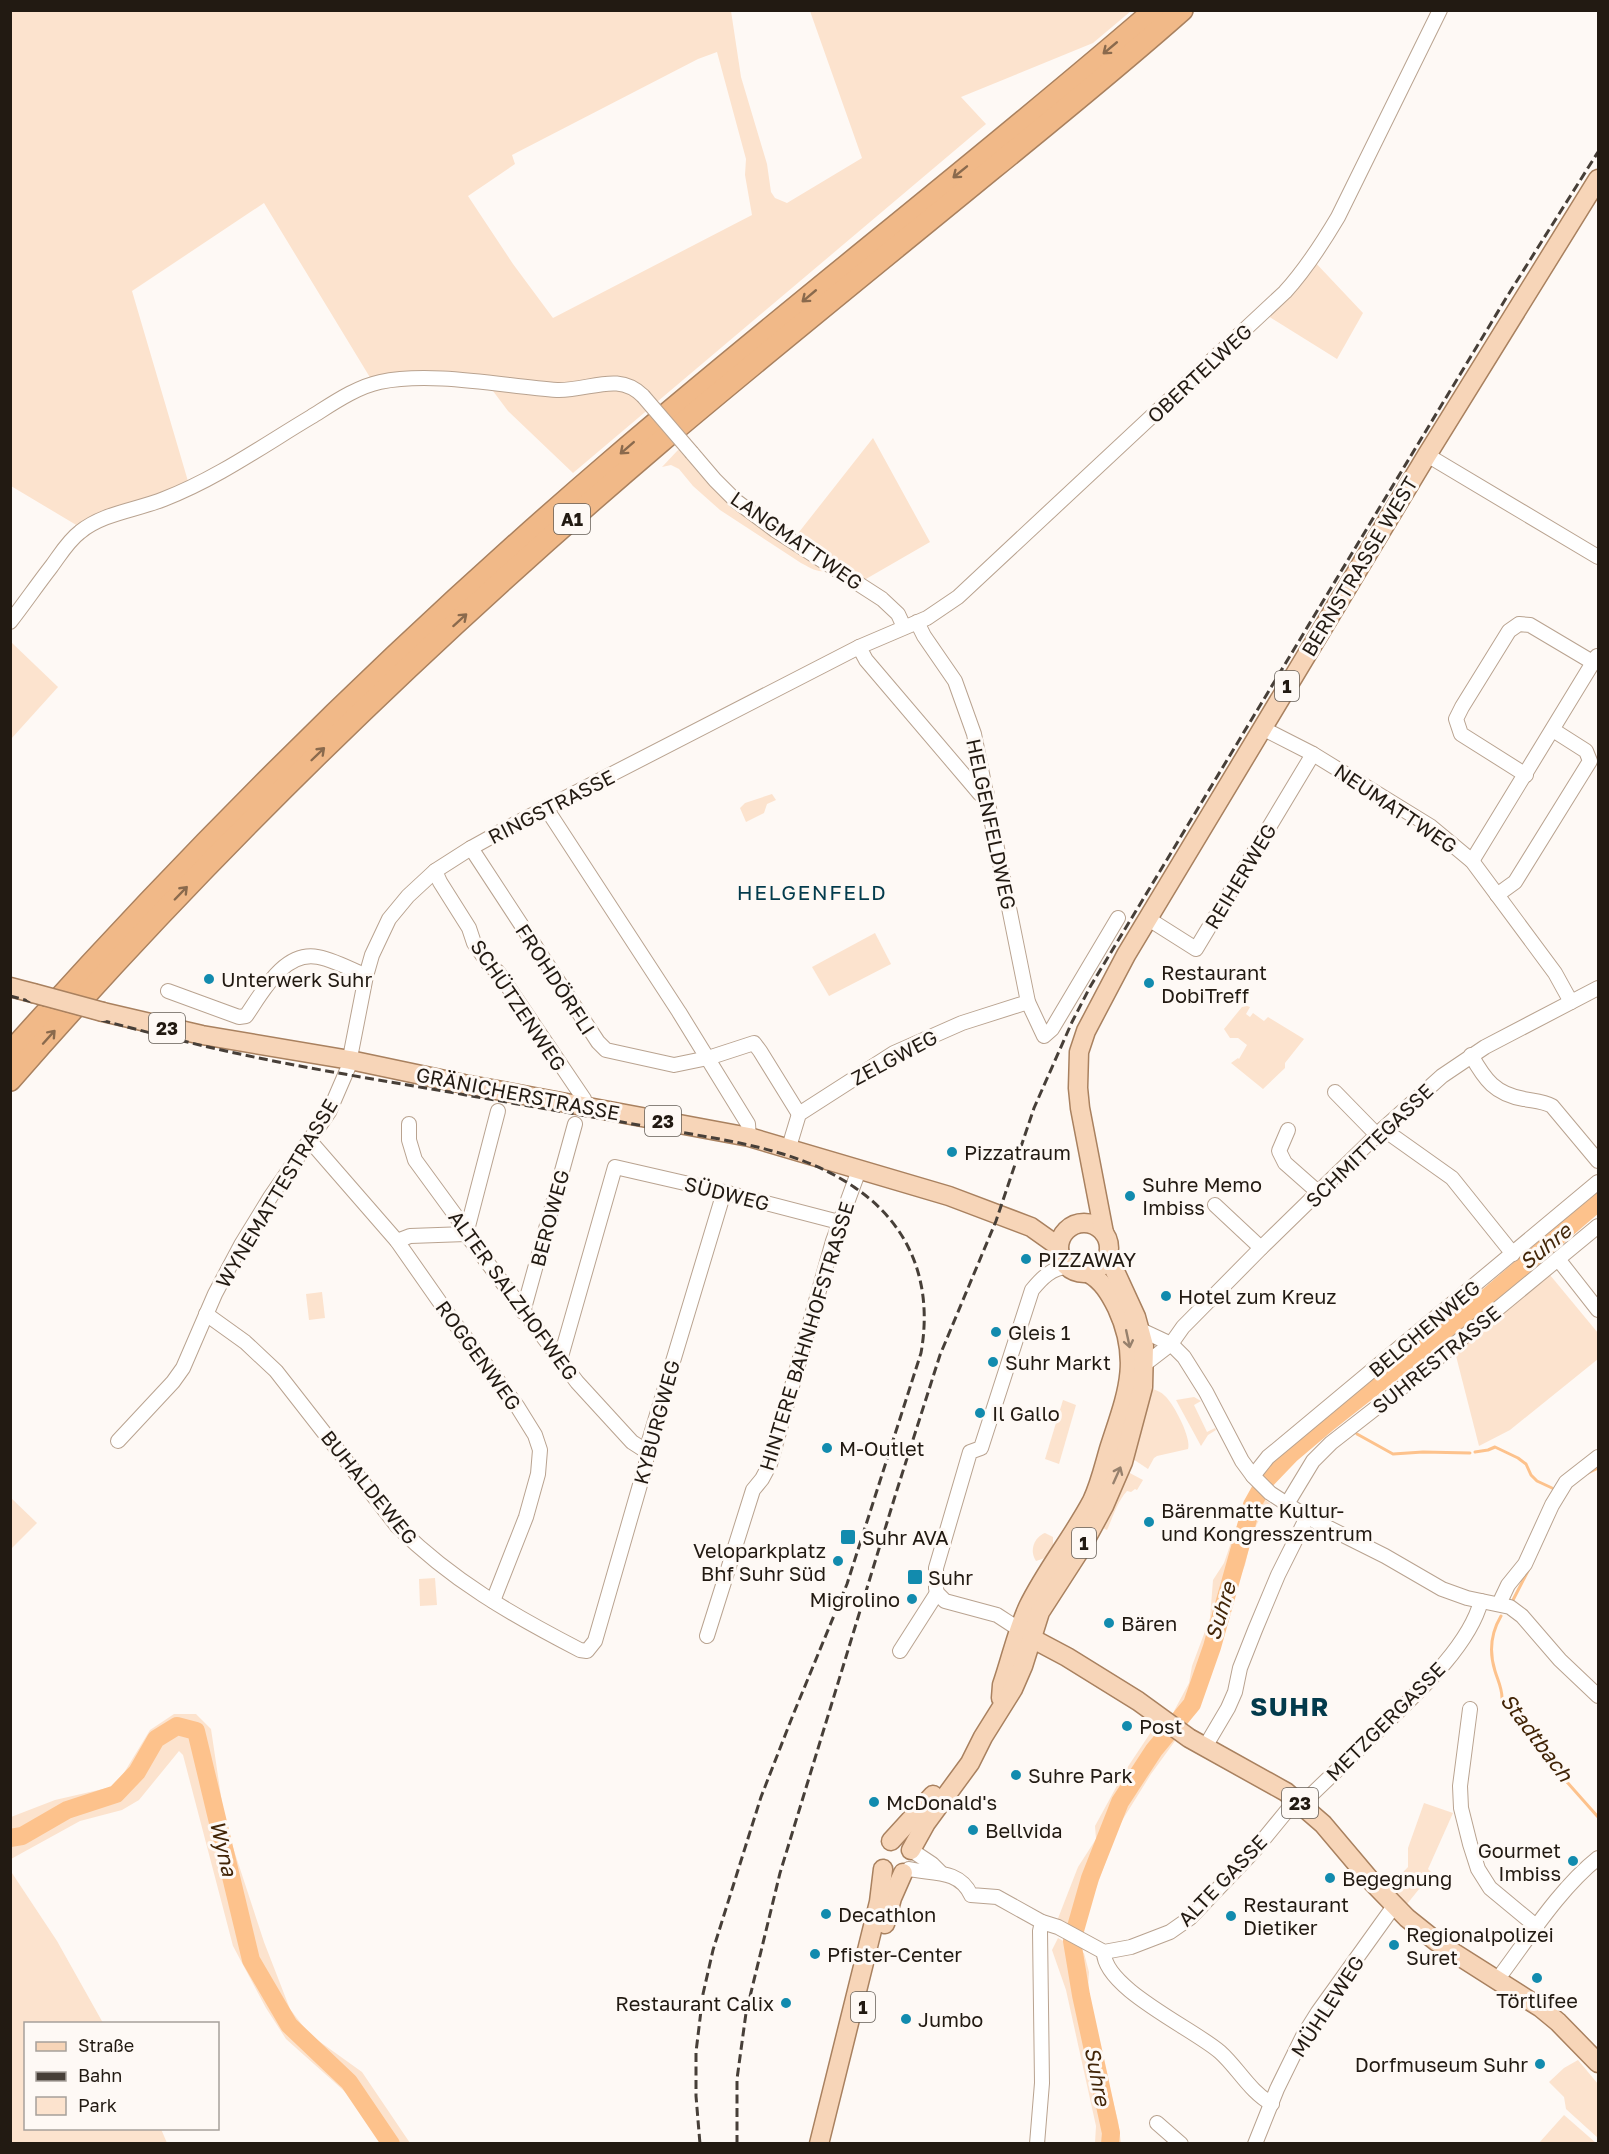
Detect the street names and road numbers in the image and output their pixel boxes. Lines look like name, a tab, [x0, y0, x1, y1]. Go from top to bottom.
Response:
street label: OBERTELWEG	[1142, 319, 1256, 427]
street label: BERNSTRASSE WEST	[1296, 472, 1422, 660]
street label: LANGMATTWEG	[727, 486, 867, 594]
road number: A1	[554, 504, 590, 534]
road number: 1	[1275, 671, 1299, 701]
street label: HELGENFELDWEG	[962, 736, 1022, 912]
street label: NEUMATTWEG	[1330, 758, 1462, 858]
street label: RINGSTRASSE	[484, 764, 618, 848]
street label: REIHERWEG	[1199, 819, 1281, 933]
street label: FROHDÖRFLI	[511, 919, 601, 1039]
street label: SCHÜTZENWEG	[466, 935, 572, 1075]
road number: 23	[149, 1013, 185, 1043]
street label: ZELGWEG	[847, 1024, 941, 1090]
street label: GRÄNICHERSTRASSE	[414, 1061, 622, 1125]
street label: SCHMITTEGASSE	[1300, 1078, 1438, 1212]
street label: WYNEMATTESTRASSE	[210, 1094, 342, 1292]
road number: 23	[645, 1106, 681, 1136]
street label: BEROWEG	[525, 1167, 573, 1269]
street label: SÜDWEG	[682, 1171, 772, 1215]
street label: HINTERE BAHNHOFSTRASSE	[754, 1199, 858, 1473]
street label: ALTER SALZHOFWEG	[444, 1205, 584, 1385]
street label: BELCHENWEG	[1364, 1275, 1484, 1381]
street label: ROGGENWEG	[431, 1296, 527, 1414]
street label: SUHRESTRASSE	[1367, 1300, 1505, 1418]
street label: KYBURGWEG	[628, 1357, 684, 1487]
street label: BUHALDEWEG	[317, 1425, 423, 1549]
road number: 1	[1072, 1528, 1096, 1558]
street label: METZGERGASSE	[1321, 1657, 1449, 1785]
road number: 23	[1282, 1788, 1318, 1818]
street label: ALTE GASSE	[1173, 1829, 1271, 1931]
street label: MÜHLEWEG	[1285, 1951, 1369, 2061]
road number: 1	[851, 1992, 875, 2022]

